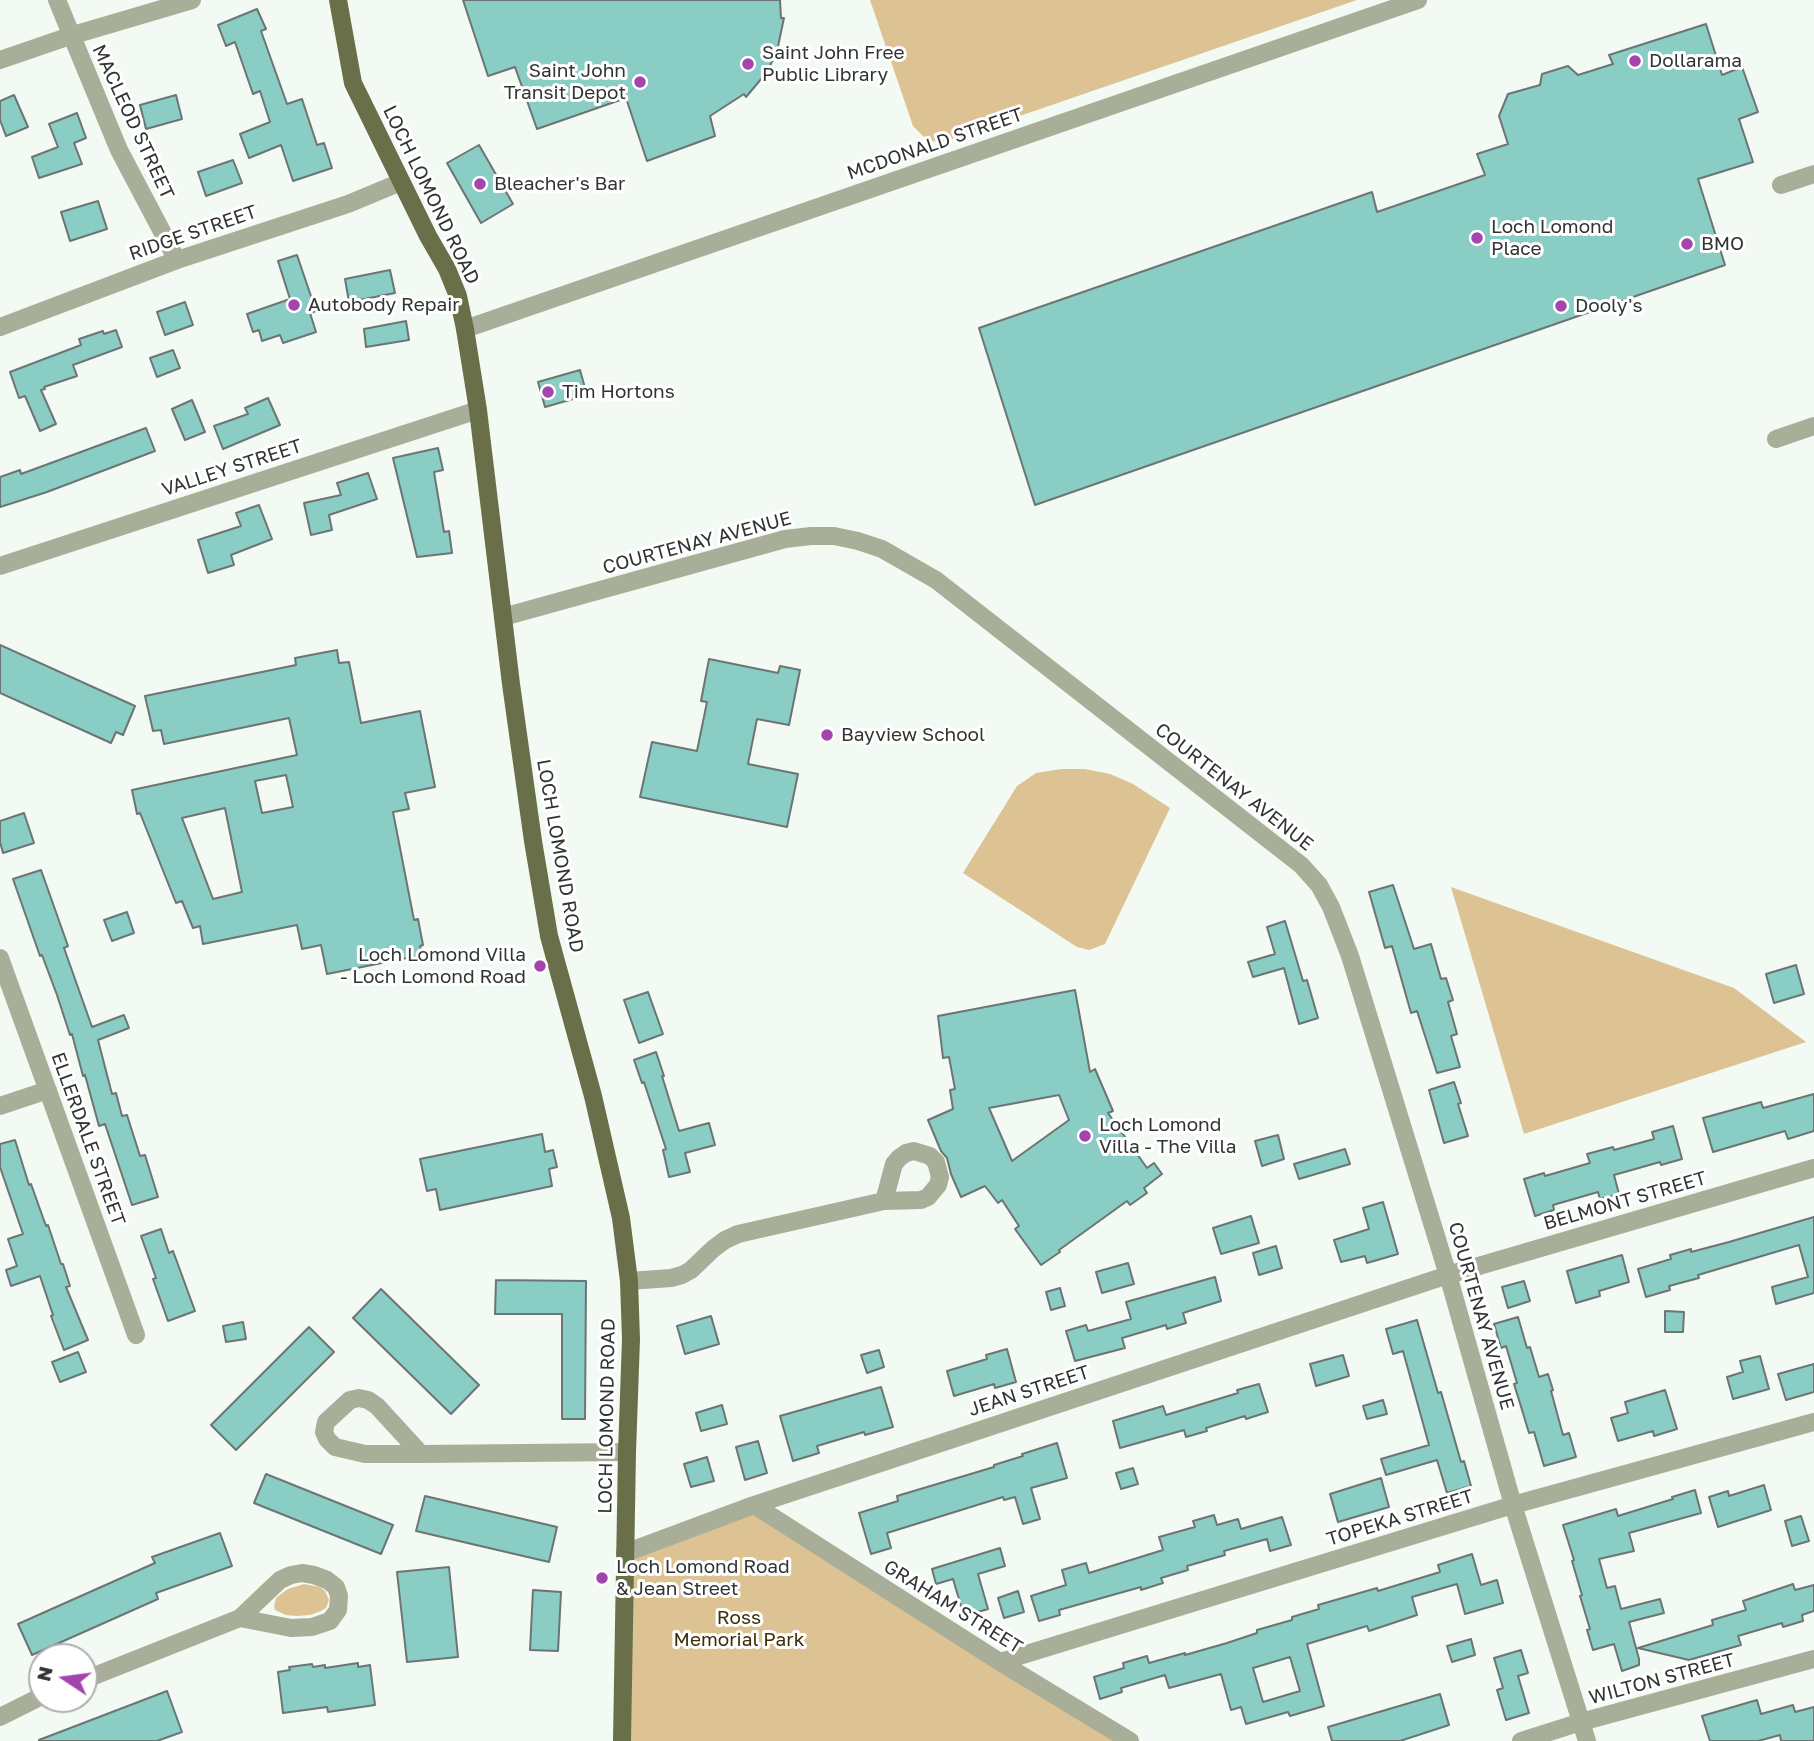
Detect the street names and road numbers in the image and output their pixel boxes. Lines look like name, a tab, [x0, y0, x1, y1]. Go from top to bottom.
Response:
street label: MACLEOD STREET	[87, 41, 179, 203]
street label: LOCH LOMOND ROAD	[378, 102, 484, 288]
street label: MCDONALD STREET	[844, 103, 1026, 185]
street label: RIDGE STREET	[126, 200, 260, 266]
street label: VALLEY STREET	[159, 435, 305, 501]
street label: COURTENAY AVENUE	[600, 507, 794, 579]
street label: COURTENAY AVENUE	[1150, 718, 1318, 856]
street label: LOCH LOMOND ROAD	[532, 758, 588, 954]
street label: ELLERDALE STREET	[46, 1049, 130, 1229]
street label: BELMONT STREET	[1541, 1167, 1709, 1235]
street label: COURTENAY AVENUE	[1443, 1219, 1519, 1413]
street label: LOCH LOMOND ROAD	[594, 1318, 620, 1514]
street label: JEAN STREET	[966, 1361, 1092, 1421]
street label: TOPEKA STREET	[1324, 1485, 1476, 1551]
street label: GRAHAM STREET	[879, 1555, 1027, 1659]
street label: WILTON STREET	[1587, 1649, 1737, 1709]

